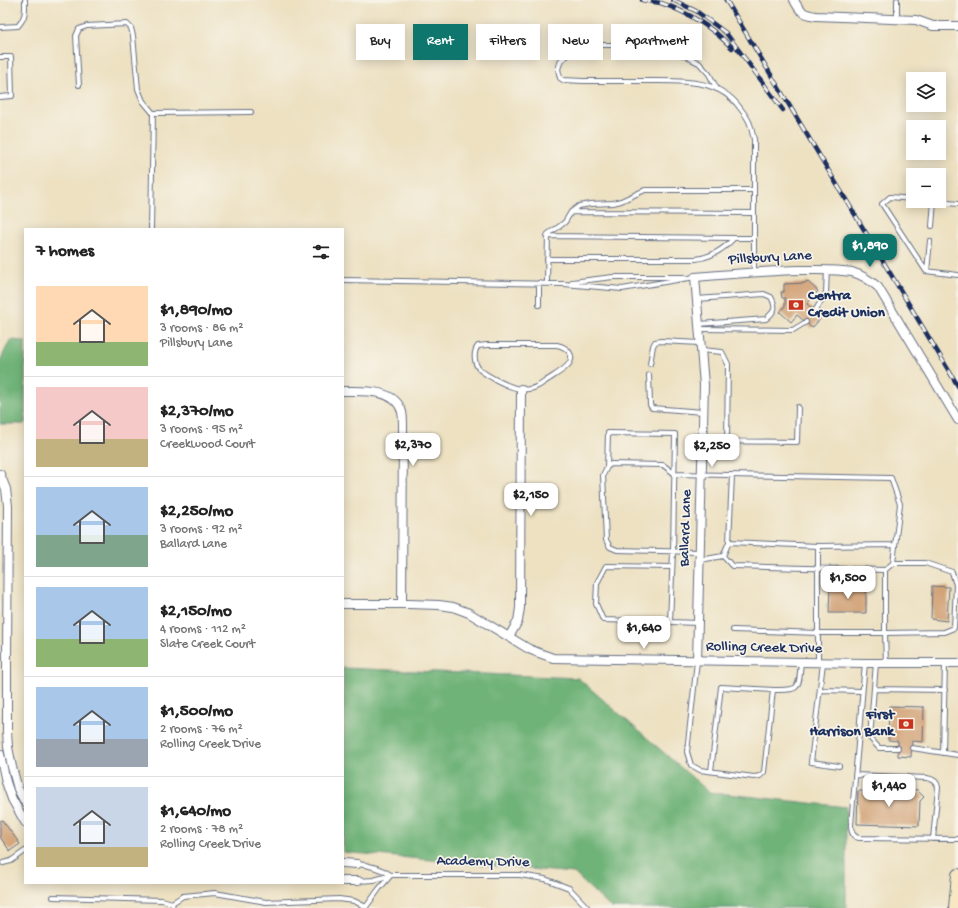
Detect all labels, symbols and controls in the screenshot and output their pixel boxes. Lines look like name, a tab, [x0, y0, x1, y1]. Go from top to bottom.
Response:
chip: Buy	[356, 24, 405, 60]
chip: Rent	[413, 24, 468, 60]
chip: Filters	[476, 24, 540, 60]
chip: New	[548, 24, 603, 60]
chip: Apartment	[611, 24, 702, 60]
map controls	[906, 72, 946, 208]
button: layers	[906, 72, 946, 112]
button: +	[906, 120, 946, 160]
button: −	[906, 168, 946, 208]
pin: $1,890	[837, 234, 903, 268]
text: $1,890	[852, 239, 888, 254]
icon: filters	[310, 241, 332, 263]
text: 7 homes	[36, 242, 94, 262]
street label: Pillsbury Lane	[727, 247, 812, 269]
place label: Centra Credit Union	[807, 287, 886, 322]
bank icon: Centra Credit Union	[787, 296, 805, 314]
text: $1,890/mo	[160, 301, 232, 321]
icon: home	[68, 302, 116, 350]
text: 3 rooms · 86 m²	[160, 321, 243, 336]
text: Pillsbury Lane	[160, 336, 232, 351]
text: $2,370/mo	[160, 402, 234, 422]
icon: home	[68, 403, 116, 451]
text: 3 rooms · 95 m²	[160, 422, 243, 437]
pin: $2,370	[380, 433, 446, 467]
pin: $2,250	[679, 434, 745, 468]
text: Creekwood Court	[160, 437, 255, 452]
text: $2,370	[394, 438, 432, 453]
text: $2,250	[694, 439, 730, 454]
pin: $2,150	[498, 483, 564, 517]
text: $2,150	[513, 488, 549, 503]
street label: Ballard Lane	[676, 489, 696, 568]
text: $2,250/mo	[160, 502, 233, 522]
icon: home	[68, 503, 116, 551]
text: 3 rooms · 92 m²	[160, 522, 243, 537]
text: Ballard Lane	[160, 537, 227, 552]
pin: $1,500	[815, 566, 881, 600]
text: $1,500	[830, 571, 866, 586]
text: $2,150/mo	[160, 602, 232, 622]
icon: home	[68, 603, 116, 651]
pin: $1,640	[611, 616, 677, 650]
text: $1,640	[626, 621, 662, 636]
text: 4 rooms · 112 m²	[160, 622, 246, 637]
text: Slate Creek Court	[160, 637, 255, 652]
street label: Rolling Creek Drive	[706, 638, 823, 658]
text: $1,500/mo	[160, 702, 233, 722]
icon: home	[68, 703, 116, 751]
place label: First Harrison Bank	[809, 706, 896, 741]
bank icon: First Harrison Bank	[897, 715, 915, 733]
text: 2 rooms · 76 m²	[160, 722, 243, 737]
text: Rolling Creek Drive	[160, 737, 261, 752]
pin: $1,440	[856, 774, 922, 808]
text: $1,440	[872, 779, 906, 794]
text: $1,640/mo	[160, 802, 231, 822]
icon: home	[68, 803, 116, 851]
text: 2 rooms · 78 m²	[160, 822, 243, 837]
text: Rolling Creek Drive	[160, 837, 261, 852]
street label: Academy Drive	[436, 852, 530, 872]

